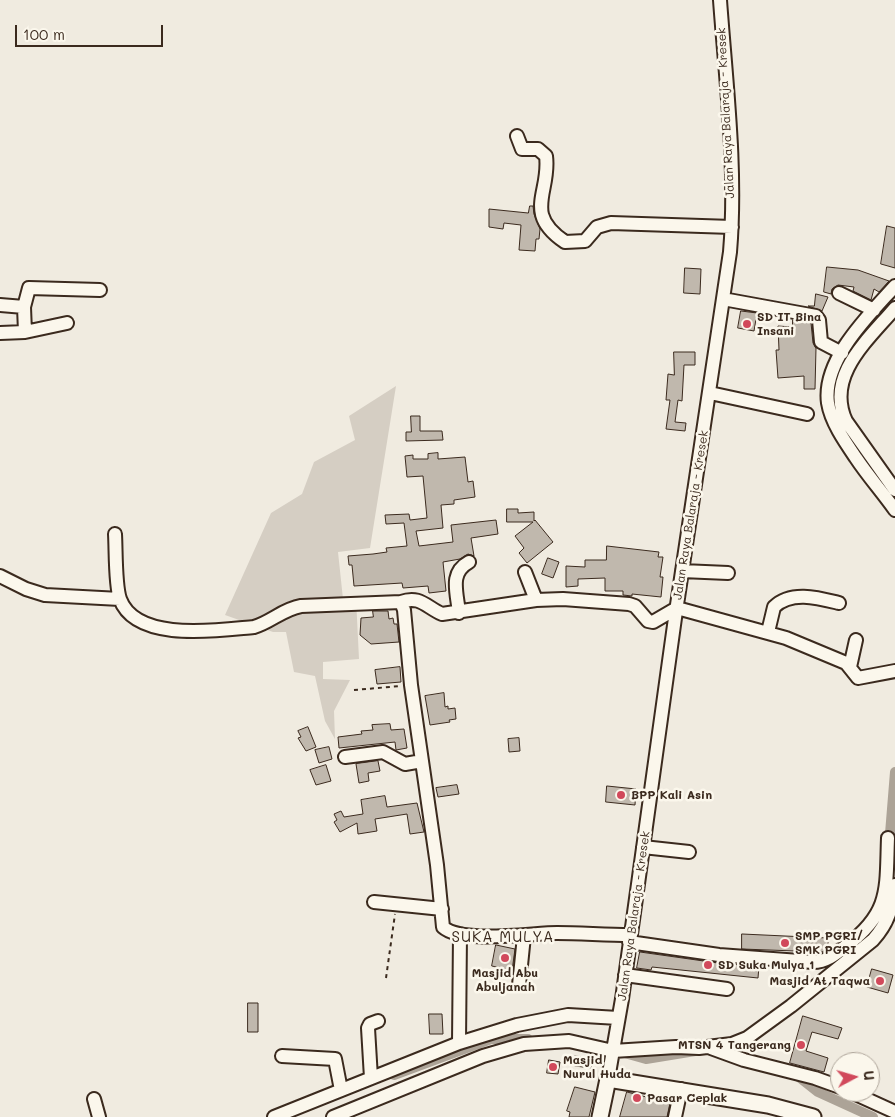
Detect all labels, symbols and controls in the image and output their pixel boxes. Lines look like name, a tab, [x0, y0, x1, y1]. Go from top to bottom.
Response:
scale bar	[18, 15, 165, 47]
text: 100 m	[23, 24, 65, 44]
street label: Jalan Raya Balaraja - Kresek	[714, 27, 738, 199]
place label: SD IT Bina Insani	[757, 310, 821, 338]
marker: SD IT Bina Insani	[741, 318, 753, 330]
street label: Jalan Raya Balaraja - Kresek	[670, 429, 712, 601]
place label: BPP Kali Asin	[631, 788, 712, 802]
marker: BPP Kali Asin	[615, 789, 627, 801]
street label: Jalan Raya Balaraja - Kresek	[615, 830, 653, 1002]
district label: SUKA MULYA	[450, 928, 556, 946]
place label: SMP PGRI/ SMK PGRI	[795, 929, 864, 957]
marker: SMP PGRI/ SMK PGRI	[779, 937, 791, 949]
marker: Masjid Abu Abuljanah	[499, 952, 511, 964]
place label: SD Suka Mulya 1	[718, 958, 814, 972]
marker: SD Suka Mulya 1	[702, 959, 714, 971]
place label: Masjid Abu Abuljanah	[472, 966, 538, 994]
place label: Masjid At Taqwa	[770, 974, 870, 988]
marker: Masjid At Taqwa	[874, 975, 886, 987]
place label: MTSN 4 Tangerang	[678, 1038, 791, 1052]
marker: MTSN 4 Tangerang	[795, 1039, 807, 1051]
north arrow	[830, 1052, 880, 1102]
place label: Masjid Nurul Huda	[563, 1053, 631, 1081]
marker: Masjid Nurul Huda	[547, 1061, 559, 1073]
text: U	[859, 1070, 879, 1081]
place label: Pasar Ceplak	[647, 1091, 727, 1105]
marker: Pasar Ceplak	[631, 1092, 643, 1104]

